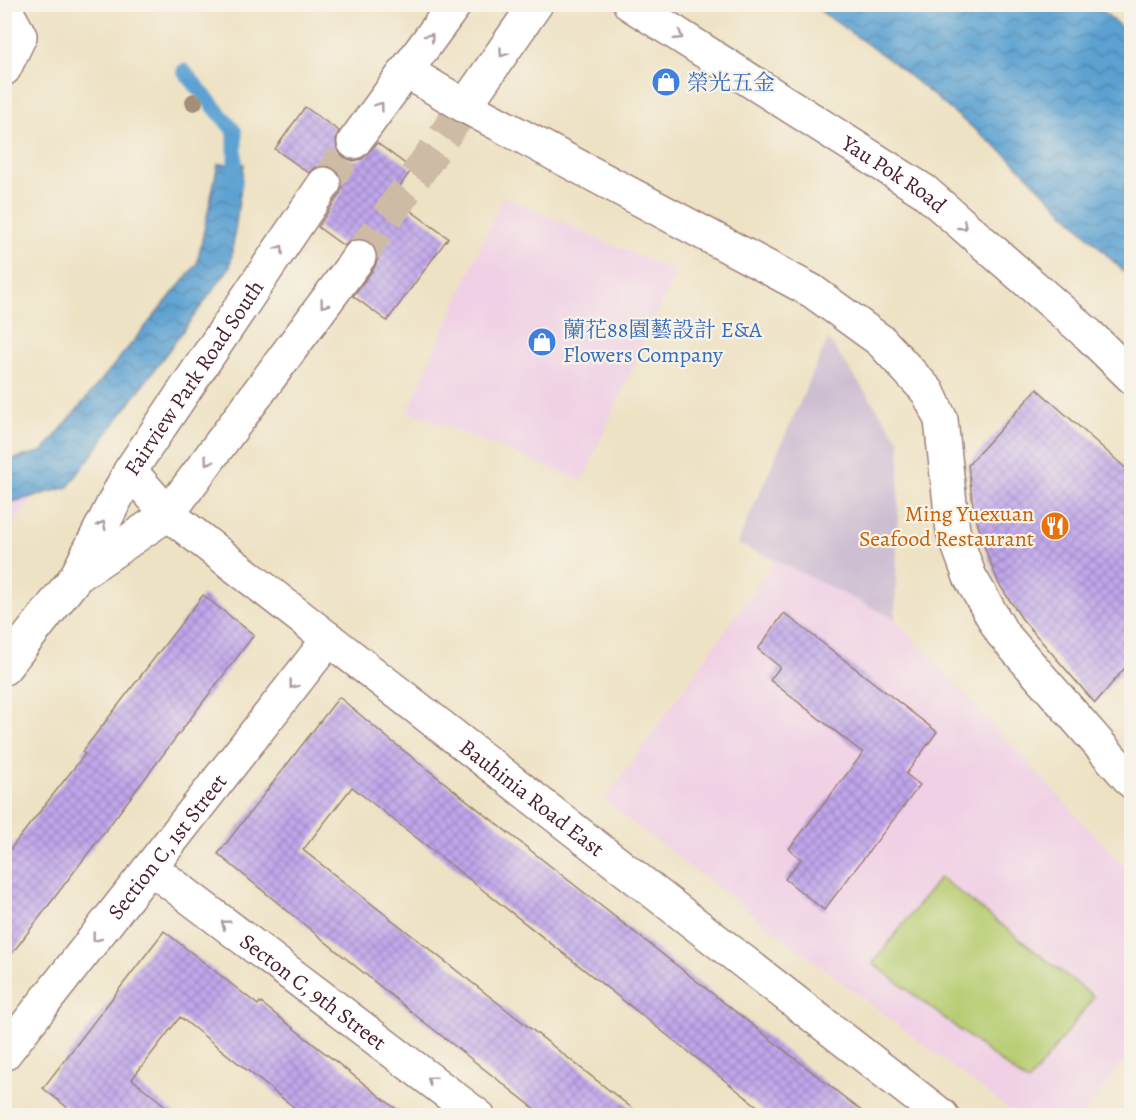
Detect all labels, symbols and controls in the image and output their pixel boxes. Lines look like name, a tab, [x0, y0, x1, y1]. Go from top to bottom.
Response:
one-way arrow	[673, 28, 684, 39]
one-way arrow	[423, 33, 434, 44]
one-way arrow	[499, 46, 510, 57]
shop icon: 榮光五金	[650, 66, 682, 98]
place label: 榮光五金	[687, 68, 775, 98]
one-way arrow	[373, 102, 384, 113]
street label: Yau Pok Road	[835, 128, 953, 220]
one-way arrow	[956, 218, 967, 229]
one-way arrow	[273, 245, 285, 255]
street label: Fairview Park Road South	[117, 274, 271, 482]
one-way arrow	[320, 297, 331, 308]
place label: 蘭花88園藝設計 E&A Flowers Company	[563, 315, 763, 370]
shop icon: 蘭花88園藝設計 E&A Flowers Company	[526, 326, 558, 358]
one-way arrow	[204, 454, 215, 465]
place label: Ming Yuexuan Seafood Restaurant	[859, 499, 1034, 554]
restaurant icon: Ming Yuexuan Seafood Restaurant	[1039, 510, 1071, 542]
one-way arrow	[95, 520, 107, 531]
one-way arrow	[290, 678, 301, 689]
street label: Bauhinia Road East	[453, 733, 610, 864]
street label: Section C, 1st Street	[101, 768, 234, 926]
one-way arrow	[221, 921, 232, 932]
street label: Secton C, 9th Street	[233, 927, 392, 1057]
one-way arrow	[92, 931, 103, 942]
one-way arrow	[427, 1076, 438, 1087]

